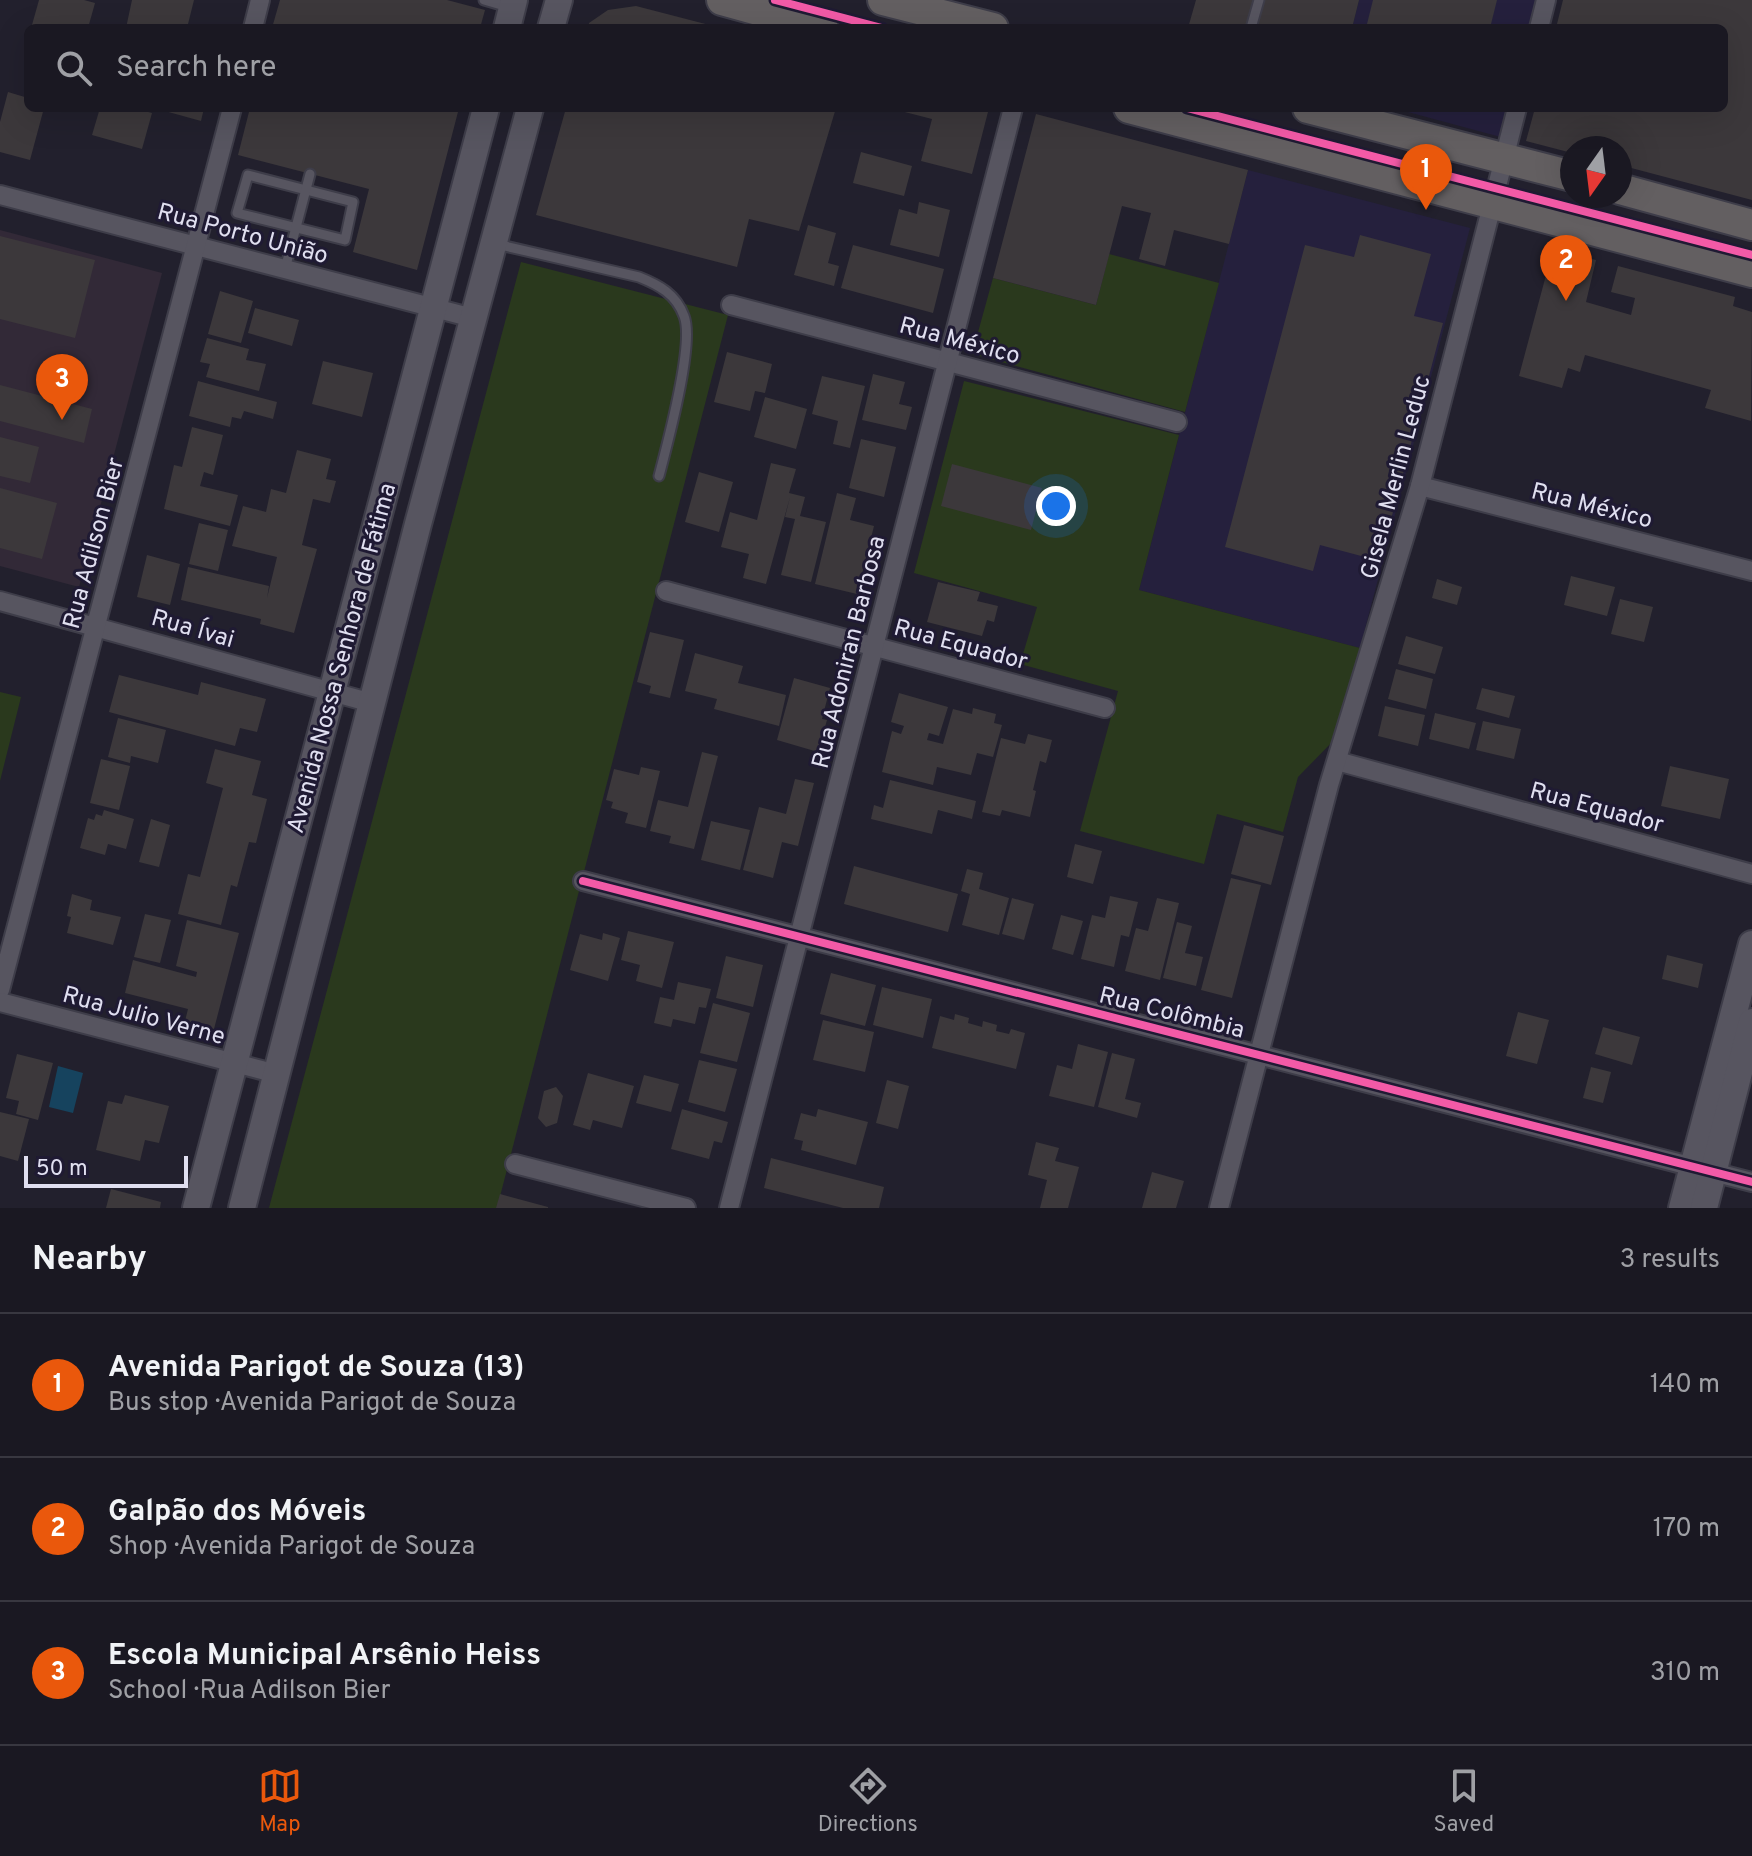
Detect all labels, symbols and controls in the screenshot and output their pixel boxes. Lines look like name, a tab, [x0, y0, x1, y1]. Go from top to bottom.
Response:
search box	[24, 24, 1728, 112]
icon: search	[52, 46, 96, 90]
text: Search here	[116, 50, 276, 87]
north arrow	[1560, 136, 1632, 208]
pin: 1	[1400, 144, 1452, 210]
street label: Rua Porto União	[154, 198, 331, 272]
pin: 2	[1540, 235, 1592, 301]
street label: Rua México	[896, 311, 1023, 372]
pin: 3	[36, 354, 88, 420]
street label: Gisela Merlin Leduc	[1355, 372, 1439, 583]
street label: Rua Adilson Bier	[58, 454, 132, 633]
street label: Rua México	[1528, 477, 1655, 536]
street label: Avenida Nossa Senhora de Fátima	[282, 480, 404, 837]
your location	[1036, 486, 1076, 526]
street label: Rua Adoniran Barbosa	[807, 533, 893, 772]
street label: Rua Ívai	[148, 602, 238, 656]
street label: Rua Equador	[890, 614, 1031, 678]
street label: Rua Equador	[1526, 777, 1667, 841]
street label: Rua Julio Verne	[59, 981, 228, 1053]
street label: Rua Colômbia	[1096, 981, 1247, 1047]
scale bar	[24, 1152, 188, 1188]
text: 50 m	[36, 1156, 88, 1183]
text: Nearby	[32, 1239, 147, 1282]
text: 3 results	[1620, 1244, 1720, 1277]
text: Avenida Parigot de Souza (13)	[108, 1350, 524, 1387]
text: 1	[53, 1369, 63, 1402]
text: 140 m	[1650, 1369, 1720, 1402]
text: Bus stop · Avenida Parigot de Souza	[108, 1387, 516, 1420]
text: Galpão dos Móveis	[108, 1494, 366, 1531]
text: 2	[50, 1513, 66, 1546]
text: 170 m	[1653, 1513, 1720, 1546]
text: Shop · Avenida Parigot de Souza	[108, 1531, 475, 1564]
text: Escola Municipal Arsênio Heiss	[108, 1638, 541, 1675]
text: 3	[50, 1657, 66, 1690]
text: 310 m	[1650, 1657, 1720, 1690]
text: School · Rua Adilson Bier	[108, 1675, 391, 1708]
tab: Map	[258, 1764, 302, 1839]
tab: Directions	[818, 1764, 918, 1839]
tab: Saved	[1434, 1764, 1494, 1839]

